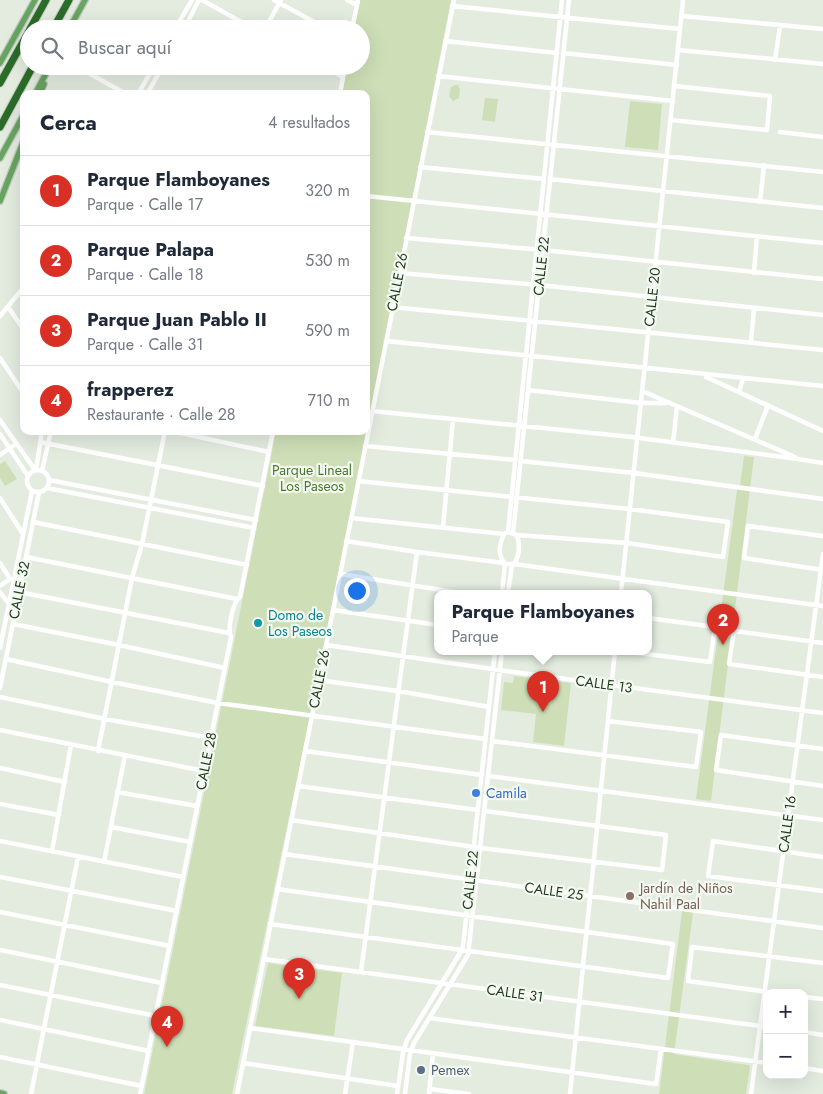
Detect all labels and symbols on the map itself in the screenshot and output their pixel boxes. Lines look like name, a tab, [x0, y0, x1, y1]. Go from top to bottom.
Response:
street label: CALLE 22	[528, 236, 554, 296]
street label: CALLE 26	[382, 251, 412, 313]
street label: CALLE 20	[639, 266, 665, 328]
park label: Parque Lineal Los Paseos	[272, 460, 352, 496]
street label: CALLE 32	[4, 559, 34, 621]
your location	[344, 578, 370, 604]
pin: 2	[707, 604, 739, 645]
place label: Domo de Los Paseos	[268, 605, 332, 641]
marker: Domo de Los Paseos	[252, 617, 264, 629]
street label: CALLE 26	[304, 648, 334, 710]
street label: CALLE 13	[574, 670, 634, 698]
pin: 1	[527, 671, 559, 712]
street label: CALLE 28	[191, 730, 221, 792]
place label: Camila	[486, 783, 527, 803]
marker: Camila	[470, 787, 482, 799]
street label: CALLE 16	[773, 794, 801, 854]
street label: CALLE 22	[457, 850, 483, 910]
street label: CALLE 25	[523, 877, 585, 905]
place label: Jardín de Niños Nahil Paal	[638, 878, 733, 914]
marker: Jardín de Niños Nahil Paal	[624, 890, 636, 902]
pin: 3	[283, 958, 315, 999]
street label: CALLE 31	[485, 979, 545, 1007]
pin: 4	[151, 1006, 183, 1047]
place label: Pemex	[431, 1060, 469, 1080]
marker: Pemex	[415, 1064, 427, 1076]

